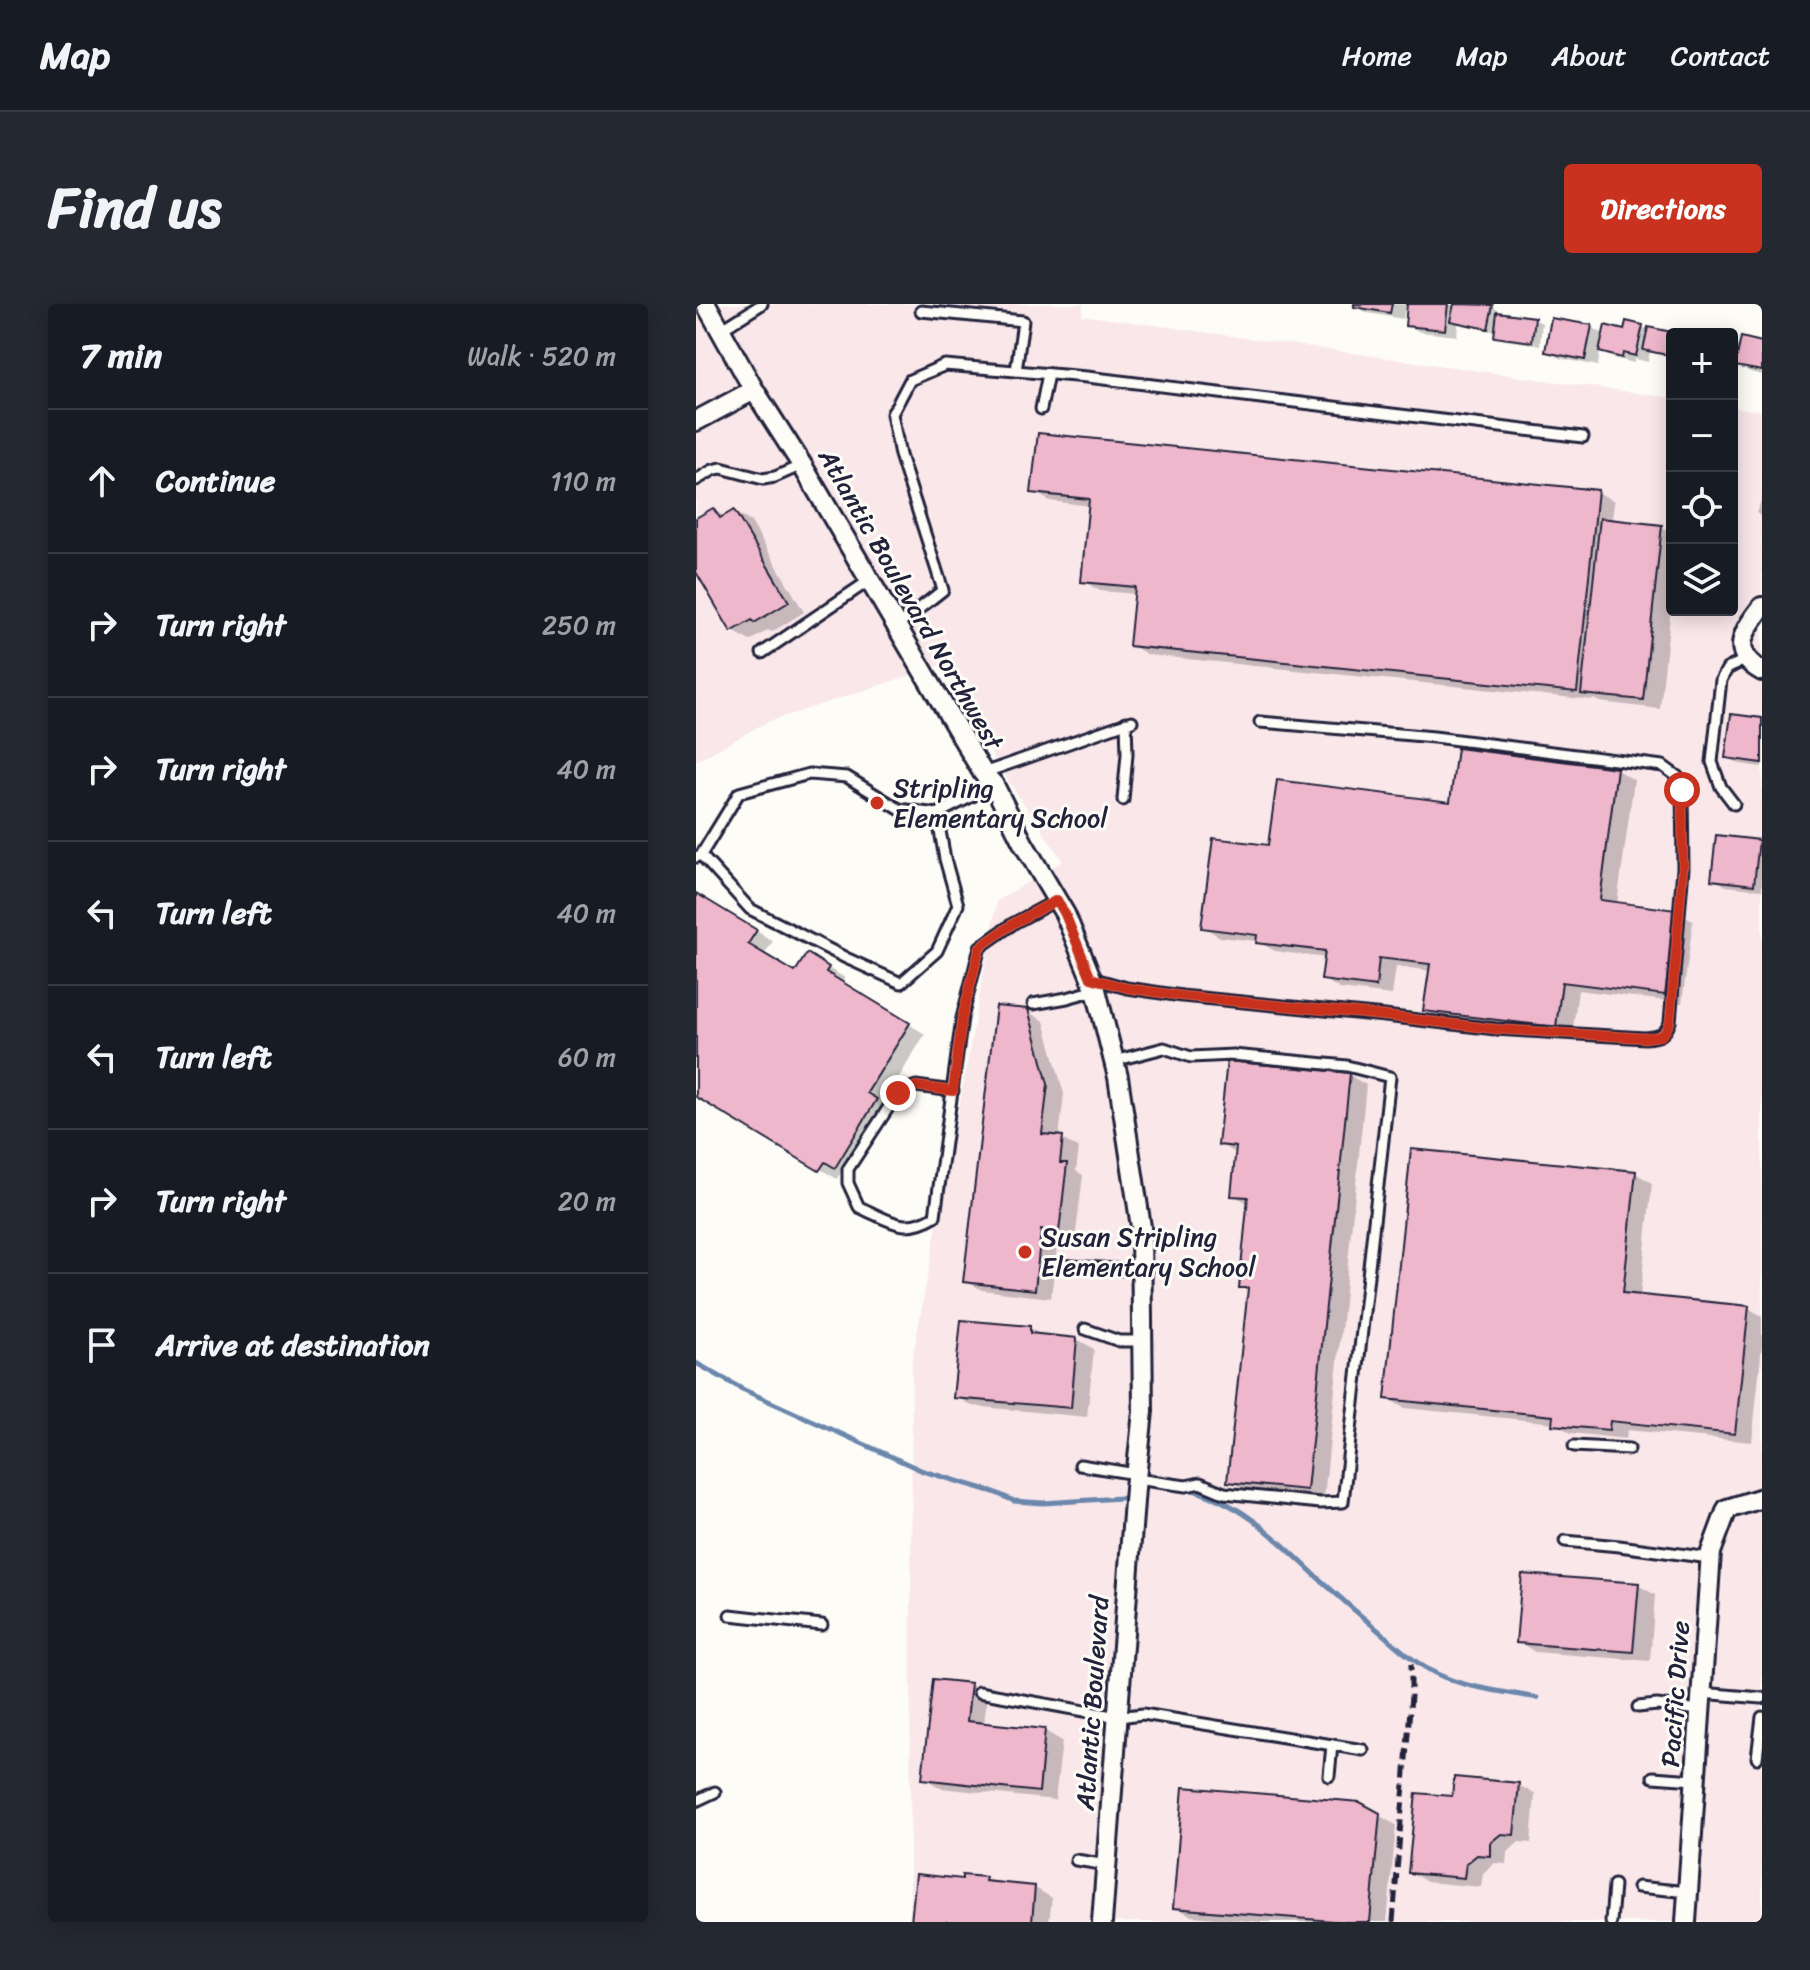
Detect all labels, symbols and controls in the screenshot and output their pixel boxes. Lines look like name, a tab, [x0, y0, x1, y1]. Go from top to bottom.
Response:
text: Map	[40, 22, 110, 89]
text: Home	[1342, 31, 1412, 80]
text: Map	[1456, 31, 1507, 80]
text: About	[1551, 31, 1627, 80]
text: Contact	[1671, 31, 1770, 80]
text: Find us	[48, 159, 221, 258]
button: Directions	[1564, 164, 1762, 253]
text: 7 min	[80, 326, 162, 386]
map controls	[1666, 328, 1738, 616]
button: +	[1666, 328, 1738, 400]
text: Walk · 520 m	[467, 333, 616, 379]
button: −	[1666, 400, 1738, 472]
street label: Atlantic Boulevard Northwest	[805, 438, 1017, 760]
text: Continue	[156, 454, 275, 508]
text: 110 m	[551, 458, 616, 504]
icon: ahead	[80, 459, 124, 503]
button: locate	[1666, 472, 1738, 544]
button: layers	[1666, 544, 1738, 616]
text: Turn right	[156, 598, 286, 652]
text: 250 m	[542, 602, 616, 648]
icon: right	[80, 603, 124, 647]
text: Turn right	[156, 742, 286, 796]
text: 40 m	[557, 746, 616, 792]
icon: right	[80, 747, 124, 791]
place label: Stripling Elementary School	[893, 765, 1108, 841]
route start	[1664, 772, 1700, 808]
marker: Stripling Elementary School	[868, 794, 886, 812]
text: Turn left	[156, 886, 272, 940]
text: 40 m	[557, 890, 616, 936]
icon: left	[80, 891, 124, 935]
text: Turn left	[156, 1030, 272, 1084]
text: 60 m	[558, 1034, 616, 1080]
icon: left	[80, 1035, 124, 1079]
route end	[880, 1075, 916, 1111]
text: Turn right	[156, 1174, 286, 1228]
text: 20 m	[558, 1178, 616, 1224]
icon: right	[80, 1179, 124, 1223]
place label: Susan Stripling Elementary School	[1041, 1214, 1256, 1290]
marker: Susan Stripling Elementary School	[1016, 1243, 1034, 1261]
text: Arrive at destination	[156, 1318, 430, 1372]
icon: arrive	[80, 1323, 124, 1367]
street label: Atlantic Boulevard	[1061, 1592, 1123, 1813]
street label: Pacific Drive	[1647, 1619, 1703, 1769]

